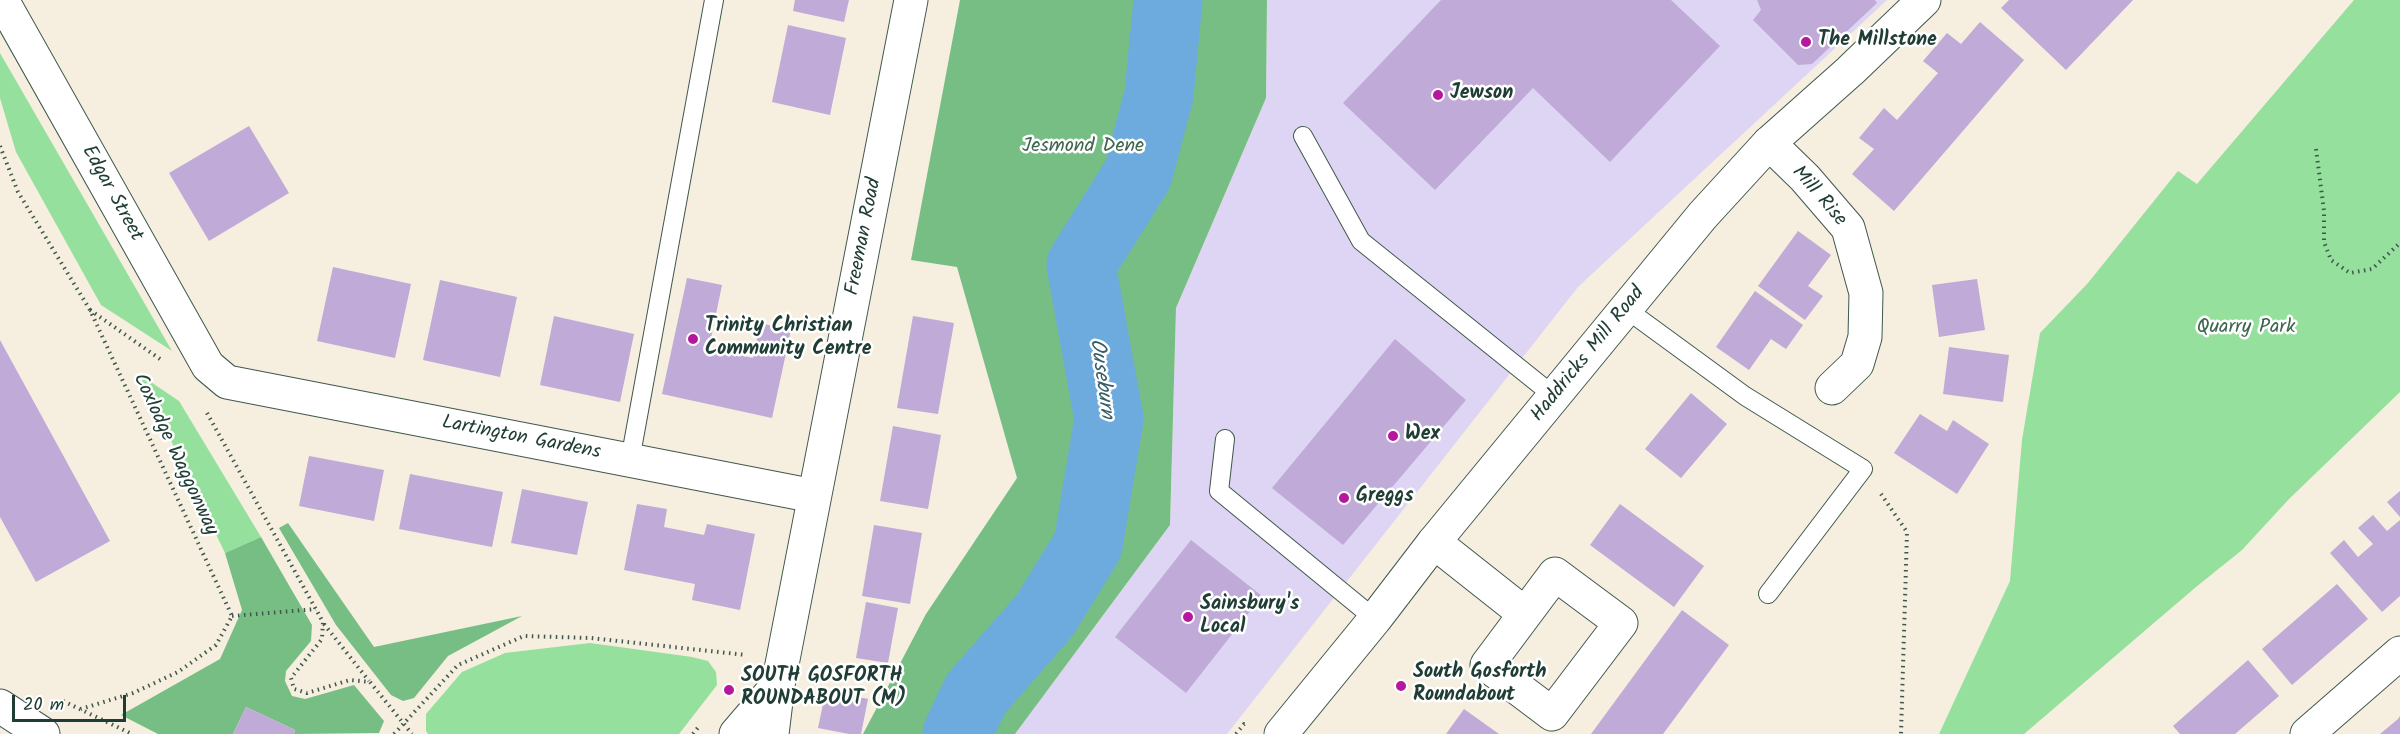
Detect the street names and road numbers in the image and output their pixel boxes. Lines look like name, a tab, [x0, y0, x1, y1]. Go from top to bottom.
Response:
street label: Edgar Street	[75, 142, 147, 246]
street label: Mill Rise	[1785, 162, 1851, 232]
street label: Freeman Road	[842, 176, 888, 298]
street label: Haddricks Mill Road	[1527, 282, 1651, 428]
street label: Coxlodge Waggonway	[126, 370, 222, 540]
street label: Lartington Gardens	[439, 412, 603, 466]

